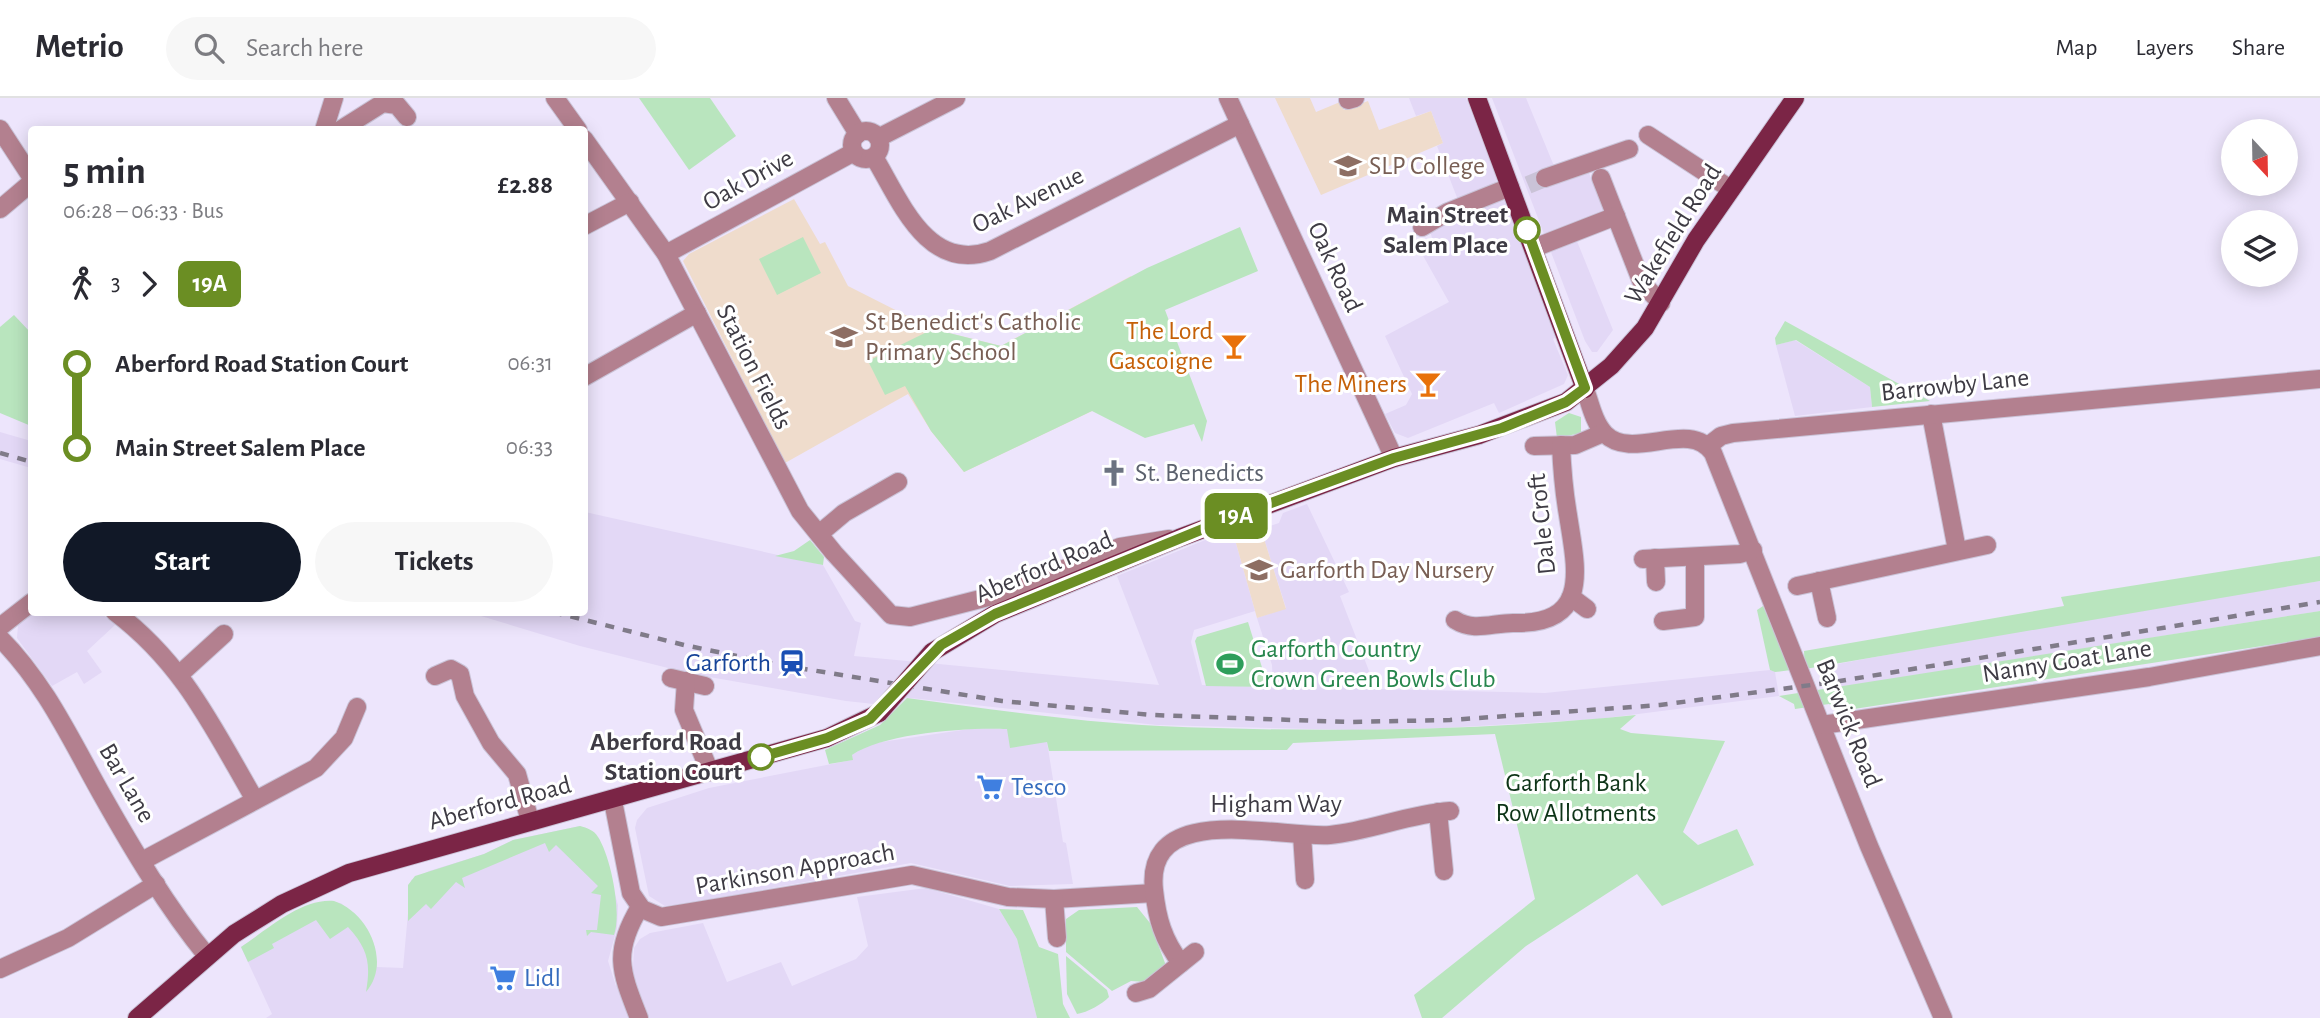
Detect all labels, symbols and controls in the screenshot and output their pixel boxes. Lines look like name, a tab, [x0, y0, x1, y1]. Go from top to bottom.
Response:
search box	[166, 17, 656, 80]
icon: search	[190, 29, 228, 67]
text: Metrio	[35, 31, 124, 64]
text: Search here	[246, 35, 363, 61]
text: Map	[2055, 36, 2097, 60]
text: Layers	[2135, 36, 2194, 60]
text: Share	[2232, 36, 2285, 60]
north arrow	[2221, 119, 2298, 196]
map controls	[2221, 119, 2298, 287]
street label: Oak Drive	[699, 145, 797, 215]
school or university icon: SLP College	[1333, 151, 1363, 181]
text: 5 min	[63, 153, 146, 191]
place label: SLP College	[1369, 153, 1485, 179]
street label: Wakefield Road	[1620, 159, 1726, 309]
street label: Oak Avenue	[968, 162, 1088, 238]
text: £2.88	[498, 172, 553, 198]
text: 06:28 – 06:33 · Bus	[63, 200, 224, 223]
place label: Main Street Salem Place	[1383, 202, 1508, 258]
button: layers	[2221, 210, 2298, 287]
marker: Main Street Salem Place	[1514, 217, 1540, 243]
street label: Oak Road	[1303, 218, 1367, 316]
icon: walk	[63, 265, 101, 303]
icon: forward	[130, 265, 168, 303]
text: 3	[111, 272, 120, 295]
text: 19A	[192, 272, 227, 296]
street label: Station Fields	[711, 300, 797, 434]
place label: St Benedict's Catholic Primary School	[865, 309, 1081, 365]
place label: The Lord Gascoigne	[1109, 318, 1213, 374]
school or university icon: St Benedict's Catholic Primary School	[829, 322, 859, 352]
bar icon: The Lord Gascoigne	[1219, 331, 1249, 361]
text: Aberford Road Station Court	[115, 351, 408, 377]
text: 06:31	[507, 352, 553, 375]
street label: Barrowby Lane	[1880, 364, 2030, 406]
bar icon: The Miners	[1413, 369, 1443, 399]
place label: The Miners	[1294, 371, 1407, 397]
text: Main Street Salem Place	[115, 435, 366, 461]
text: 06:33	[506, 436, 553, 459]
church icon: St. Benedicts	[1099, 458, 1129, 488]
place label: St. Benedicts	[1135, 460, 1264, 486]
street label: Dale Croft	[1524, 472, 1560, 576]
line badge: 19A	[1196, 493, 1276, 539]
text: 19A	[1219, 504, 1253, 528]
button: Start	[63, 522, 301, 602]
button: Tickets	[315, 522, 553, 602]
street label: Aberford Road	[971, 526, 1117, 608]
school or university icon: Garforth Day Nursery	[1244, 555, 1274, 585]
place label: Garforth Day Nursery	[1280, 557, 1494, 583]
street label: Nanny Goat Lane	[1981, 635, 2153, 687]
place label: Garforth Country Crown Green Bowls Club	[1251, 636, 1496, 692]
station icon: Garforth	[777, 648, 807, 678]
sports icon: Garforth Country Crown Green Bowls Club	[1215, 649, 1245, 679]
place label: Garforth	[685, 650, 771, 676]
street label: Barwick Road	[1811, 655, 1887, 791]
place label: Aberford Road Station Court	[590, 729, 742, 785]
street label: Bar Lane	[94, 739, 160, 827]
marker: Aberford Road Station Court	[748, 744, 774, 770]
park label: Garforth Bank Row Allotments	[1496, 770, 1656, 826]
street label: Aberford Road	[426, 771, 574, 835]
supermarket icon: Tesco	[975, 772, 1005, 802]
place label: Tesco	[1011, 774, 1066, 800]
street label: Higham Way	[1210, 791, 1342, 817]
street label: Parkinson Approach	[693, 839, 897, 899]
supermarket icon: Lidl	[488, 963, 518, 993]
place label: Lidl	[524, 965, 561, 991]

